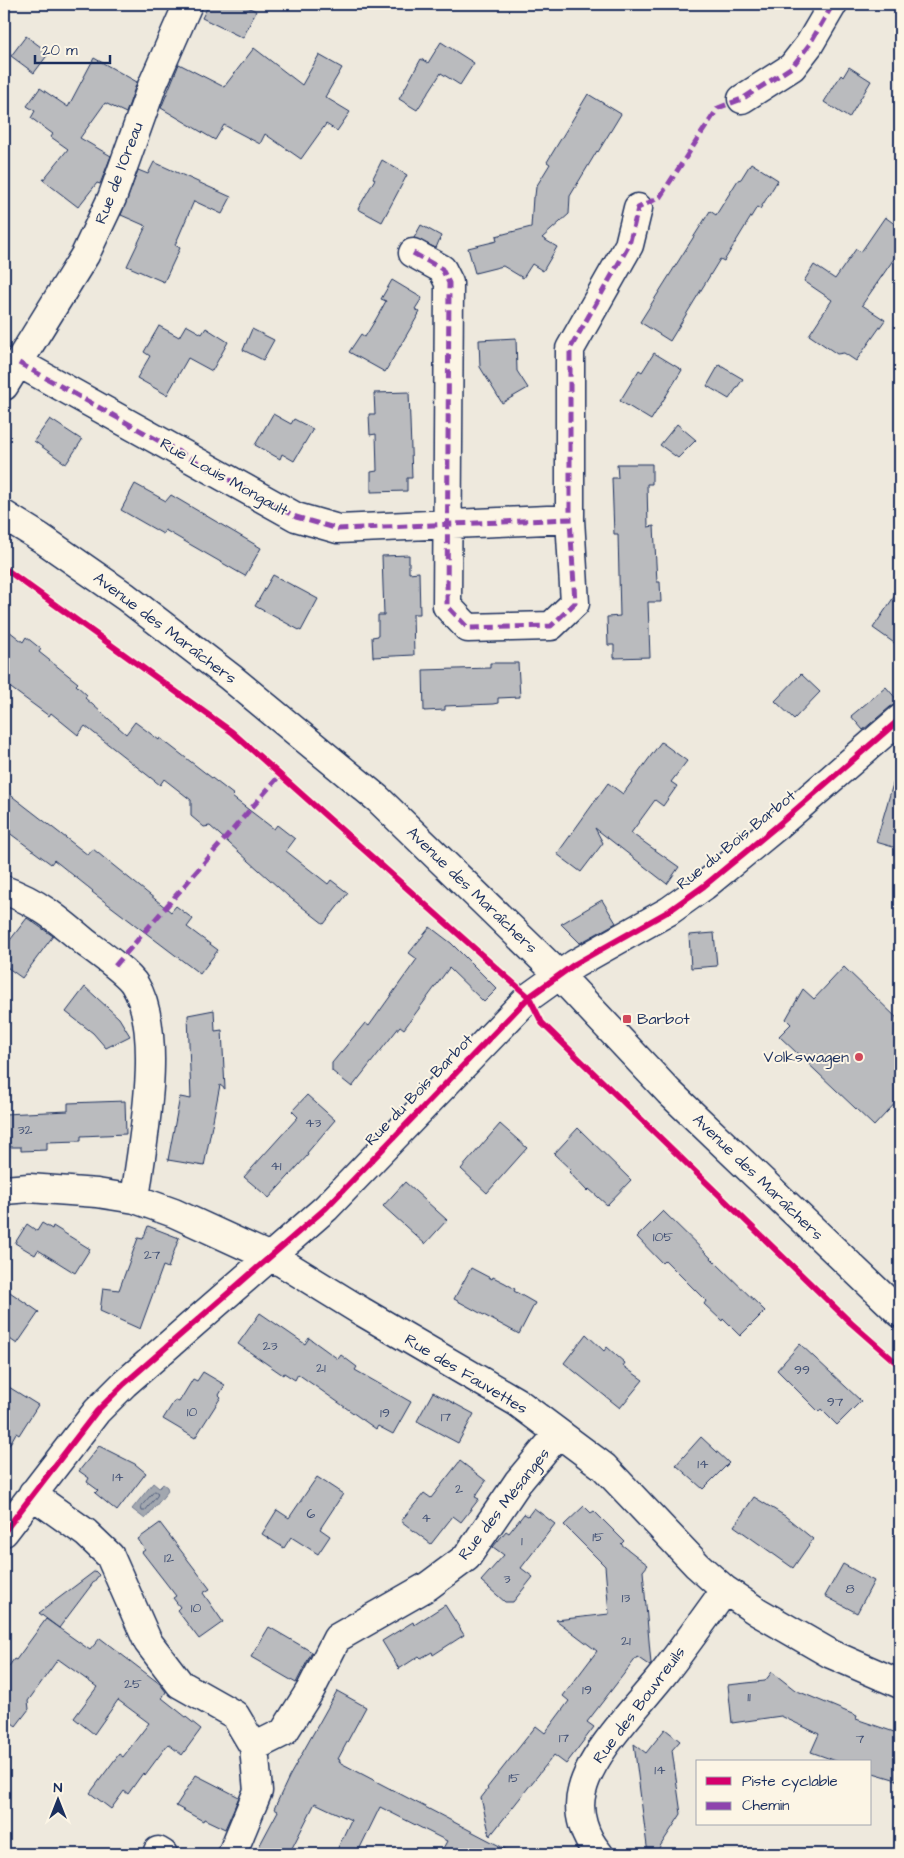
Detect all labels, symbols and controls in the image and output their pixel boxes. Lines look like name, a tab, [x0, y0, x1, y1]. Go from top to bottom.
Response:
scale bar	[35, 32, 110, 64]
text: 20 m	[42, 40, 78, 61]
street label: Rue de l'Oreau	[89, 119, 149, 227]
street label: Rue Louis Mongault	[155, 433, 293, 523]
street label: Avenue des Maraîchers	[89, 567, 241, 689]
street label: Rue du Bois Barbot	[672, 785, 801, 895]
street label: Avenue des Maraîchers	[402, 822, 542, 958]
place label: Barbot	[637, 1008, 690, 1030]
marker: Barbot	[621, 1013, 633, 1025]
street label: Rue du Bois Barbot	[360, 1029, 478, 1151]
place label: Volkswagen	[764, 1046, 849, 1069]
marker: Volkswagen	[853, 1051, 865, 1063]
street label: Avenue des Maraîchers	[688, 1109, 828, 1245]
house number: 43	[305, 1113, 321, 1133]
house number: 32	[17, 1120, 33, 1140]
house number: 41	[270, 1156, 282, 1176]
house number: 105	[653, 1227, 673, 1247]
house number: 27	[144, 1245, 161, 1265]
street label: Rue des Fauvettes	[400, 1329, 532, 1419]
house number: 23	[262, 1336, 278, 1356]
house number: 21	[316, 1358, 326, 1378]
house number: 99	[794, 1360, 810, 1380]
house number: 97	[827, 1392, 844, 1412]
house number: 10	[187, 1402, 197, 1422]
house number: 19	[380, 1403, 390, 1423]
house number: 17	[441, 1407, 452, 1427]
street label: Rue des Mésanges	[453, 1443, 556, 1565]
house number: 14	[697, 1454, 709, 1474]
house number: 14	[112, 1467, 124, 1487]
house number: 2	[455, 1479, 463, 1499]
house number: 6	[307, 1504, 316, 1524]
house number: 4	[421, 1508, 431, 1528]
house number: 15	[592, 1527, 604, 1547]
house number: 1	[521, 1531, 523, 1551]
house number: 12	[164, 1548, 174, 1568]
house number: 3	[503, 1569, 511, 1589]
house number: 8	[845, 1579, 855, 1599]
house number: 13	[622, 1588, 630, 1608]
house number: 10	[191, 1598, 201, 1618]
house number: 21	[621, 1631, 631, 1651]
street label: Rue des Bouvreuils	[588, 1642, 690, 1768]
house number: 25	[124, 1674, 142, 1694]
house number: 19	[582, 1680, 592, 1700]
house number: 11	[747, 1687, 751, 1707]
house number: 17	[559, 1728, 570, 1748]
house number: 7	[856, 1729, 865, 1749]
house number: 14	[654, 1760, 666, 1780]
legend	[696, 1760, 872, 1826]
house number: 15	[508, 1768, 520, 1788]
text: Piste cyclable	[742, 1771, 838, 1793]
north arrow	[32, 1776, 82, 1826]
text: N	[54, 1778, 63, 1798]
text: Chemin	[742, 1795, 790, 1816]

